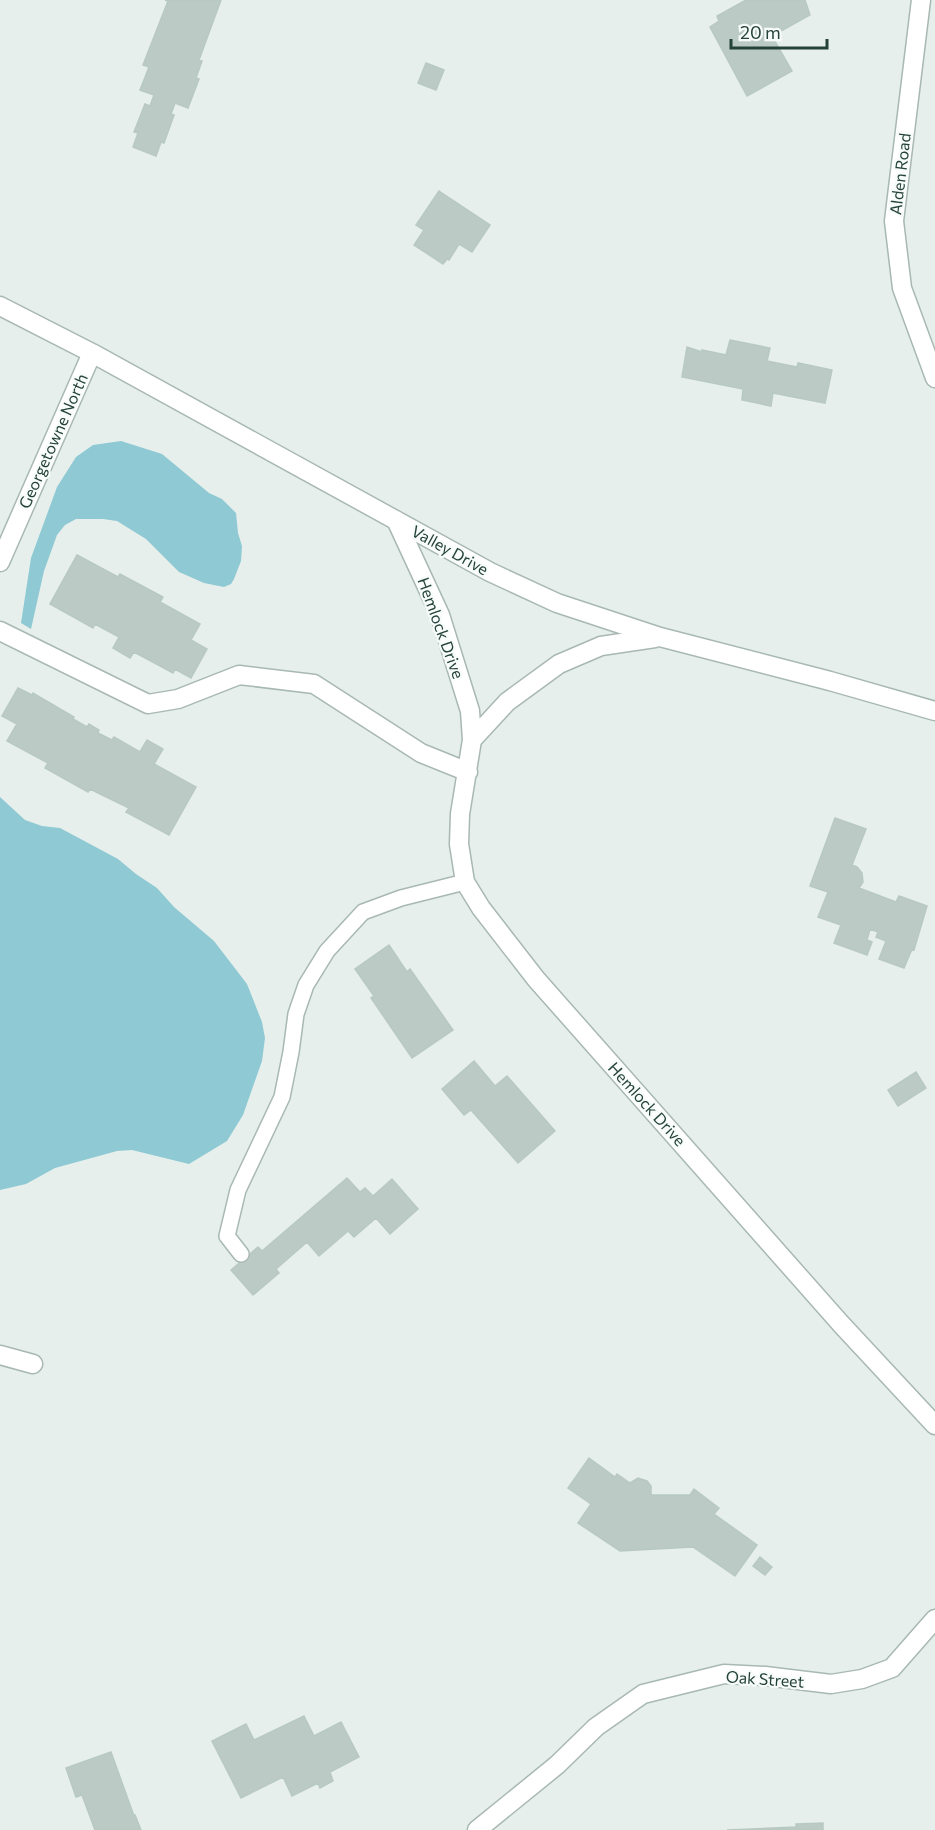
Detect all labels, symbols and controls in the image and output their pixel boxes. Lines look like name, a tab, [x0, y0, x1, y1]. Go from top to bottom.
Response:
scale bar	[731, 12, 827, 50]
text: 20 m	[740, 21, 781, 43]
street label: Alden Road	[885, 132, 914, 216]
street label: Georgetowne North	[14, 370, 91, 511]
street label: Valley Drive	[409, 521, 492, 578]
street label: Hemlock Drive	[414, 575, 469, 681]
street label: Hemlock Drive	[605, 1058, 690, 1150]
street label: Oak Street	[725, 1666, 805, 1691]

